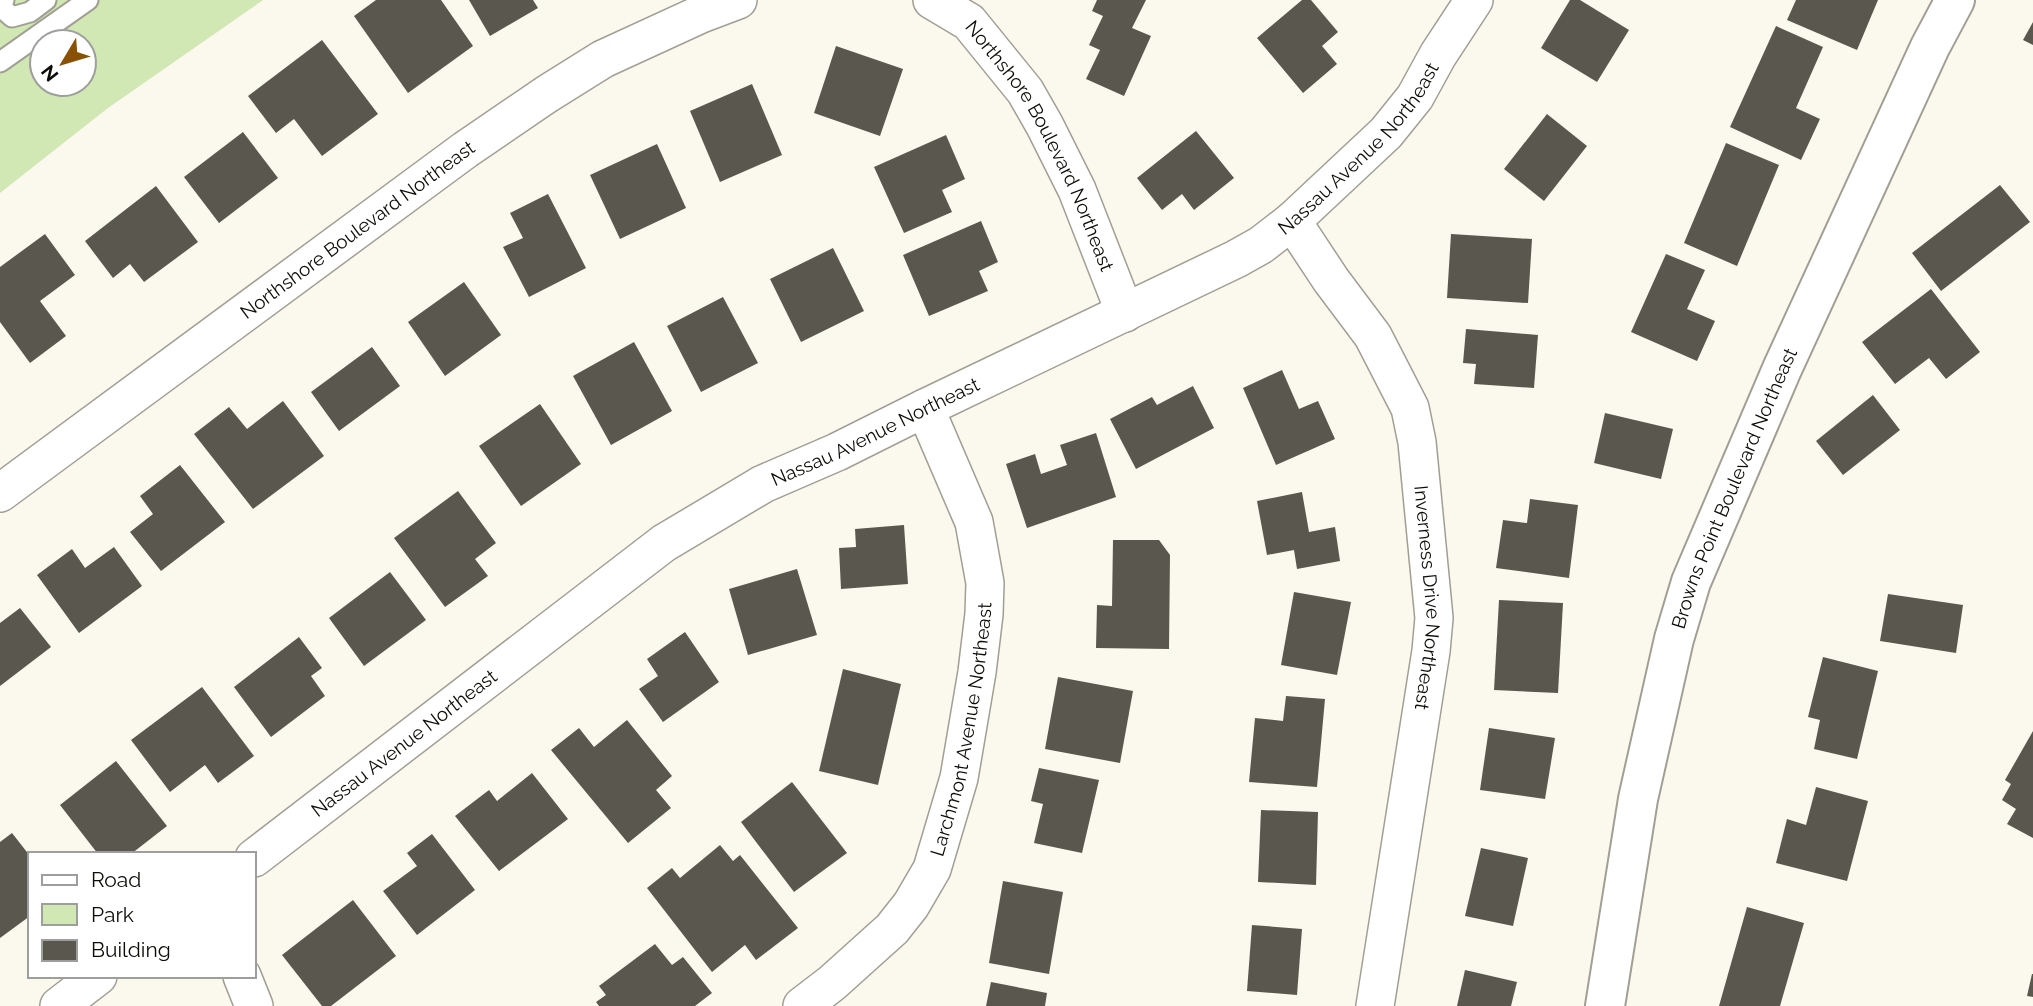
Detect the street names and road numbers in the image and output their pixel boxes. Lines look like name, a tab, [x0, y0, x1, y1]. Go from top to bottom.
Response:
street label: Northshore Boulevard Northeast	[961, 16, 1119, 275]
street label: Nassau Avenue Northeast	[1273, 58, 1443, 239]
street label: Northshore Boulevard Northeast	[236, 135, 479, 323]
street label: Browns Point Boulevard Northeast	[1667, 344, 1801, 631]
street label: Nassau Avenue Northeast	[768, 372, 983, 490]
street label: Inverness Drive Northeast	[1410, 484, 1445, 712]
street label: Larchmont Avenue Northeast	[925, 602, 995, 859]
street label: Nassau Avenue Northeast	[307, 664, 501, 821]

